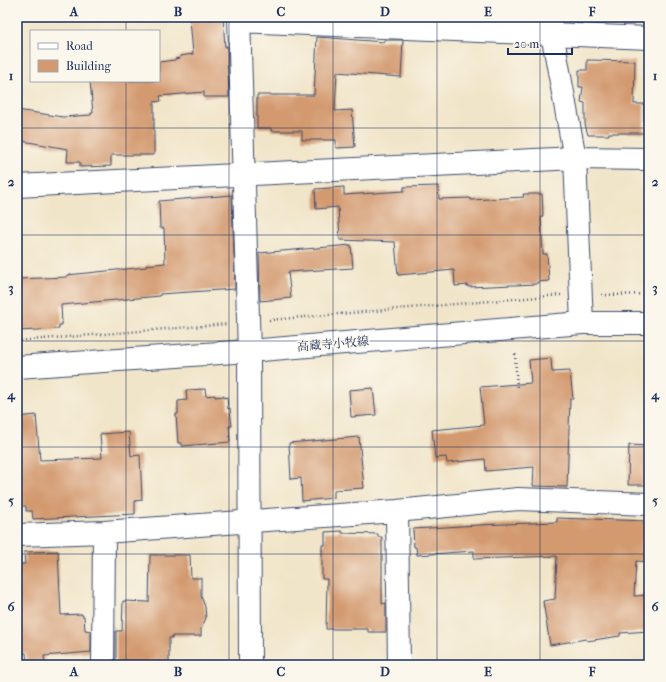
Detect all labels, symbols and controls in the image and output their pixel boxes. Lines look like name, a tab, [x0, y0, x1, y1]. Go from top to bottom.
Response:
text: A	[69, 4, 79, 19]
text: B	[174, 4, 183, 19]
text: C	[277, 4, 286, 19]
text: D	[380, 4, 390, 19]
text: E	[484, 4, 492, 19]
text: F	[588, 4, 596, 19]
legend	[30, 30, 160, 82]
scale bar	[508, 30, 572, 56]
text: 20 m	[514, 37, 539, 51]
text: Road	[66, 39, 93, 53]
text: Building	[66, 59, 111, 73]
text: 1	[9, 68, 14, 83]
text: 1	[653, 68, 658, 83]
text: 2	[8, 174, 15, 189]
text: 2	[652, 174, 659, 189]
text: 3	[8, 280, 14, 296]
text: 3	[652, 280, 658, 296]
street label: 高蔵寺小牧線	[297, 334, 369, 354]
text: 4	[6, 387, 16, 403]
text: 4	[650, 387, 660, 403]
text: 5	[8, 493, 14, 508]
text: 5	[652, 493, 658, 508]
text: 6	[7, 599, 15, 614]
text: 6	[651, 599, 659, 614]
text: A	[69, 664, 79, 679]
text: B	[174, 664, 183, 679]
text: C	[277, 664, 286, 679]
text: D	[380, 664, 390, 679]
text: E	[484, 664, 492, 679]
text: F	[588, 664, 596, 679]

